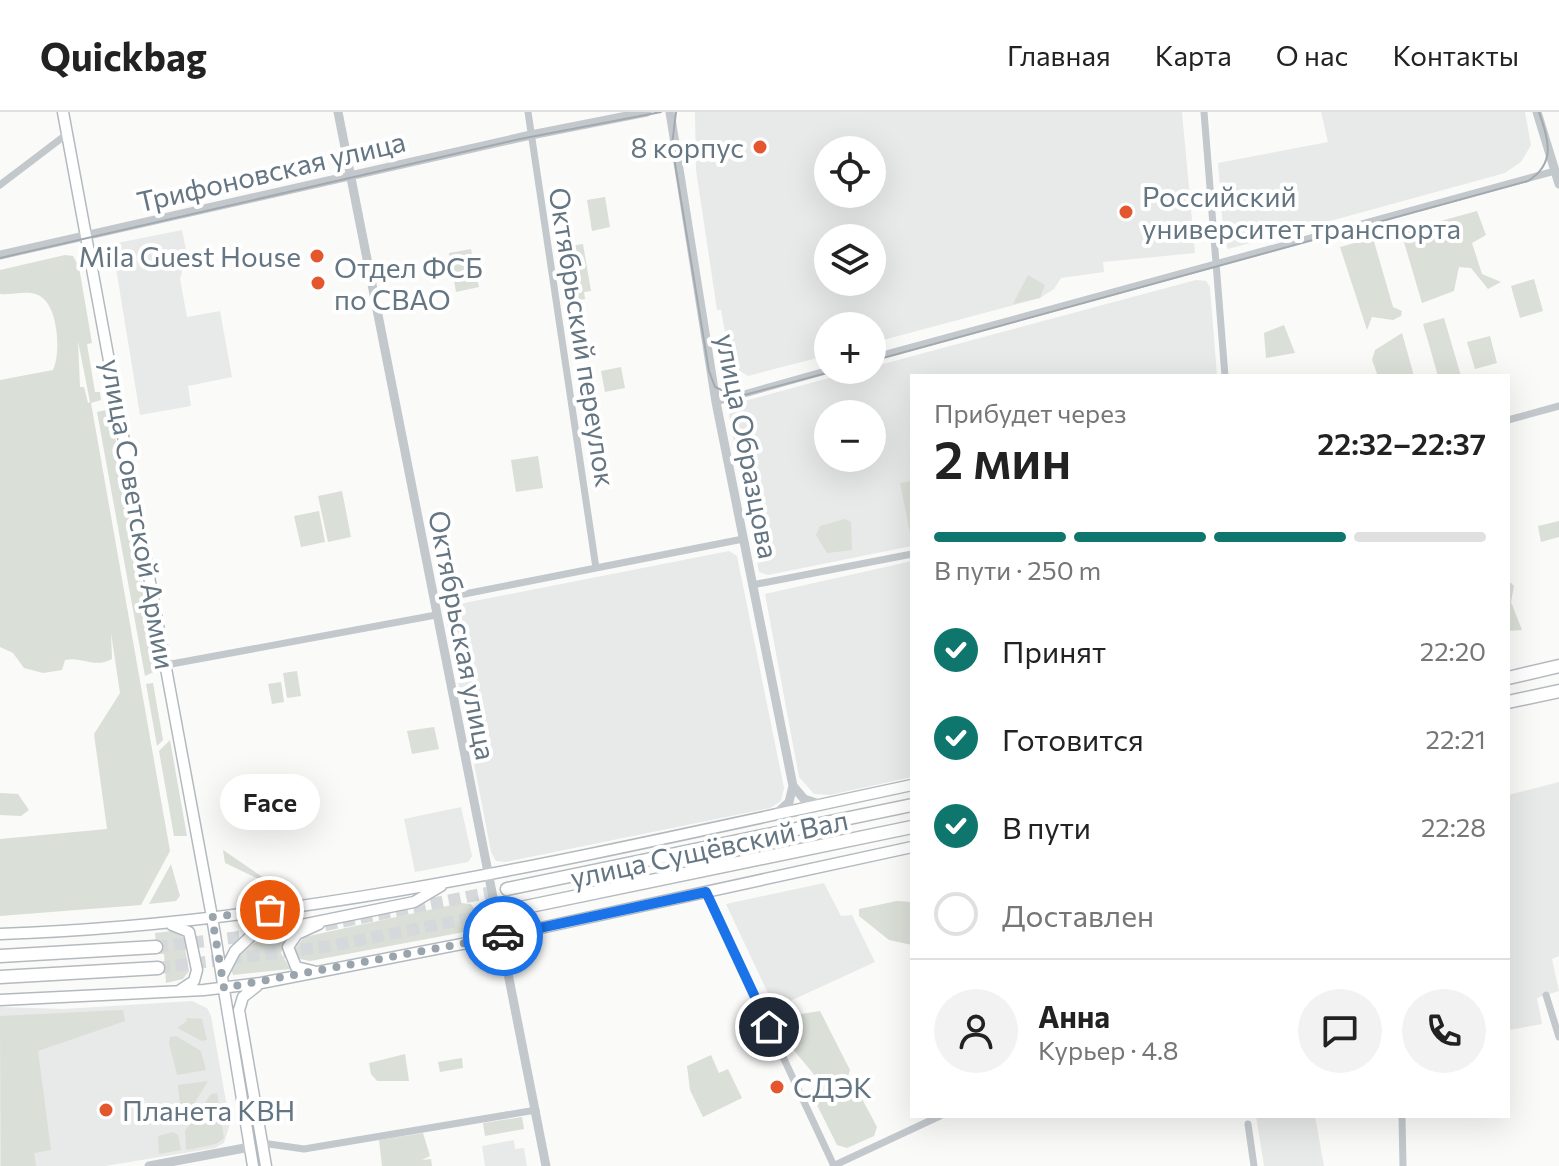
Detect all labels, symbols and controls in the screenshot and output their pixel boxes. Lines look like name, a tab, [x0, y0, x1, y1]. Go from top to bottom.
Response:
text: Quickbag	[40, 32, 207, 79]
text: Главная	[1007, 38, 1111, 72]
text: Карта	[1155, 38, 1232, 72]
text: О нас	[1276, 38, 1348, 72]
text: Контакты	[1392, 38, 1519, 72]
street label: Трифоновская улица	[133, 124, 409, 218]
place label: 8 корпус	[630, 130, 744, 164]
map controls	[814, 136, 886, 472]
button: locate	[814, 136, 886, 208]
marker: 8 корпус	[751, 138, 769, 156]
place label: Российский университет транспорта	[1142, 179, 1461, 245]
street label: Октябрьский переулок	[543, 185, 623, 489]
marker: Российский университет транспорта	[1117, 203, 1135, 221]
button: layers	[814, 224, 886, 296]
place label: Mila Guest House	[79, 239, 301, 273]
marker: Mila Guest House	[308, 247, 326, 265]
place label: Отдел ФСБ по СВАО	[334, 250, 483, 316]
marker: Отдел ФСБ по СВАО	[309, 274, 327, 292]
button: +	[814, 312, 886, 384]
street label: улица Образцова	[710, 331, 786, 561]
street label: улица Советской Армии	[95, 356, 183, 672]
text: Прибудет через	[934, 397, 1127, 428]
button: −	[814, 400, 886, 472]
text: 22:32–22:37	[1317, 424, 1486, 461]
text: 2 мин	[934, 426, 1071, 490]
street label: Октябрьская улица	[422, 507, 504, 763]
text: В пути · 250 m	[934, 554, 1101, 585]
icon: check	[934, 628, 978, 672]
text: Принят	[1002, 632, 1106, 669]
text: 22:20	[1420, 635, 1486, 666]
icon: check	[934, 716, 978, 760]
text: Готовится	[1002, 720, 1144, 757]
text: 22:21	[1425, 723, 1486, 754]
callout: Face	[220, 774, 320, 830]
text: Face	[243, 786, 297, 817]
street label: улица Сущёвский Вал	[567, 802, 851, 894]
icon: check	[934, 804, 978, 848]
text: В пути	[1002, 808, 1091, 845]
text: 22:28	[1421, 811, 1486, 842]
pin	[236, 876, 304, 944]
icon: bag	[248, 888, 292, 932]
courier	[463, 896, 543, 976]
text: Доставлен	[1002, 896, 1154, 933]
icon: car	[481, 914, 525, 958]
button: person	[934, 989, 1018, 1073]
button: chat	[1298, 989, 1382, 1073]
button: phone	[1402, 989, 1486, 1073]
pin	[735, 993, 803, 1061]
text: Анна	[1038, 997, 1110, 1034]
icon: home	[747, 1005, 791, 1049]
text: Курьер · 4.8	[1038, 1034, 1178, 1065]
place label: СДЭК	[793, 1070, 872, 1104]
marker: СДЭК	[768, 1078, 786, 1096]
place label: Планета КВН	[122, 1093, 295, 1127]
marker: Планета КВН	[97, 1101, 115, 1119]

